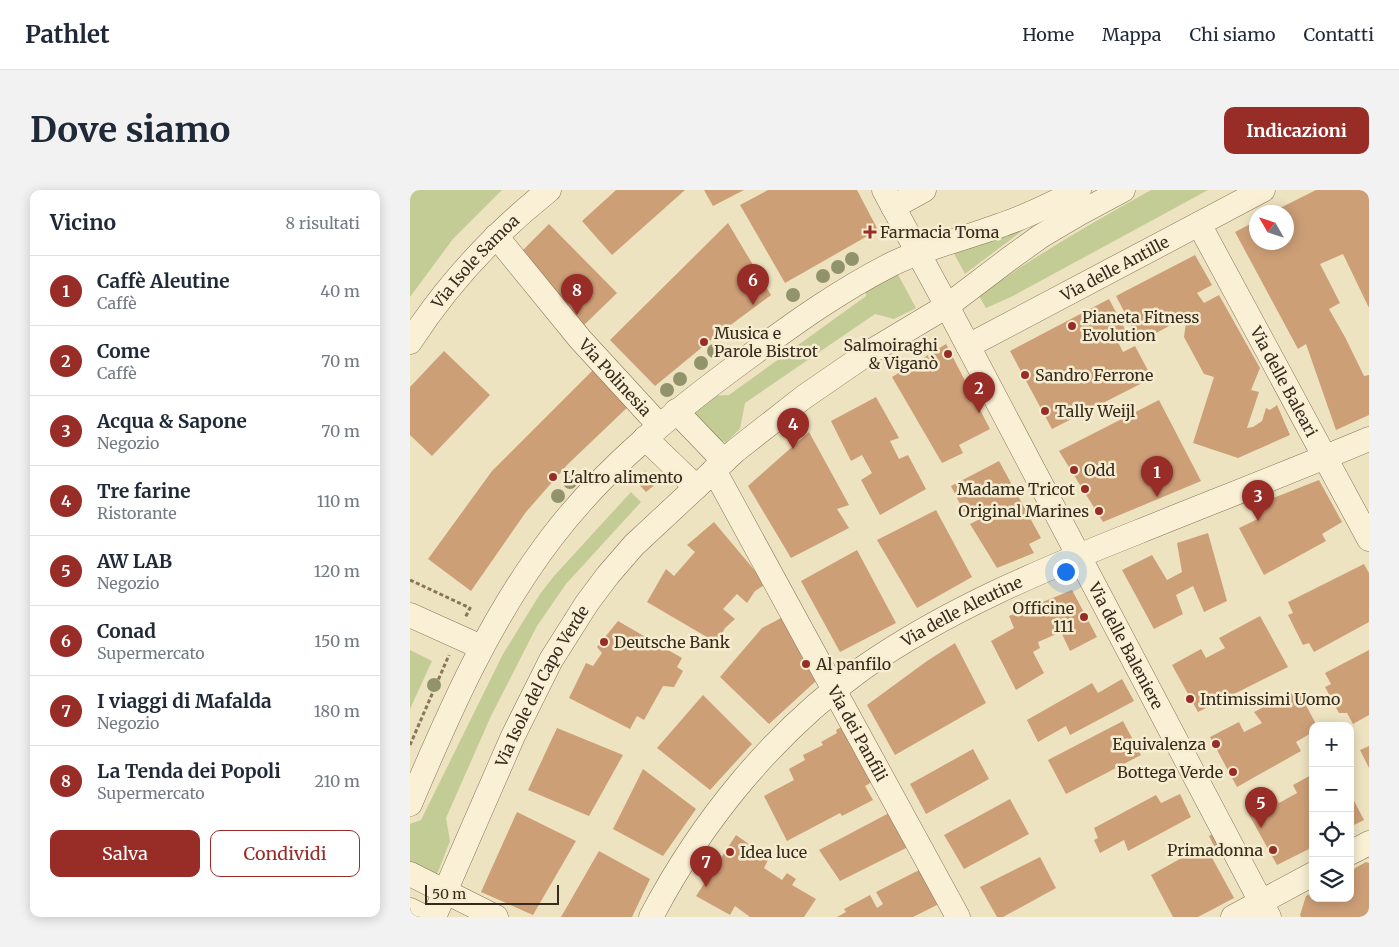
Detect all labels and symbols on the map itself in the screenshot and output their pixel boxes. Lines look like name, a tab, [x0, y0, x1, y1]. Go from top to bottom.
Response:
north arrow	[1249, 205, 1294, 250]
street label: Via Isole Samoa	[426, 210, 523, 313]
place label: Farmacia Toma	[880, 222, 1000, 242]
marker: Farmacia Toma	[864, 226, 876, 238]
street label: Via delle Antille	[1056, 232, 1172, 306]
pin: 6	[737, 264, 769, 305]
pin: 8	[561, 274, 593, 315]
place label: Pianeta Fitness Evolution	[1082, 307, 1200, 345]
marker: Pianeta Fitness Evolution	[1066, 320, 1078, 332]
street label: Via delle Baleari	[1246, 322, 1322, 440]
place label: Musica e Parole Bistrot	[714, 323, 819, 361]
street label: Via Polinesia	[574, 334, 656, 421]
place label: Salmoiraghi & Viganò	[843, 335, 938, 373]
marker: Musica e Parole Bistrot	[698, 336, 710, 348]
marker: Salmoiraghi & Viganò	[942, 348, 954, 360]
place label: Sandro Ferrone	[1035, 365, 1153, 385]
marker: Sandro Ferrone	[1019, 369, 1031, 381]
pin: 2	[963, 372, 995, 413]
place label: Tally Weijl	[1055, 401, 1135, 421]
marker: Tally Weijl	[1039, 405, 1051, 417]
pin: 4	[777, 408, 809, 449]
pin: 1	[1141, 456, 1173, 497]
place label: Odd	[1084, 460, 1116, 480]
marker: Odd	[1068, 464, 1080, 476]
place label: L'altro alimento	[563, 467, 683, 487]
marker: L'altro alimento	[547, 471, 559, 483]
place label: Madame Tricot	[957, 479, 1076, 499]
pin: 3	[1242, 480, 1274, 521]
marker: Madame Tricot	[1079, 483, 1091, 495]
place label: Original Marines	[958, 501, 1089, 521]
marker: Original Marines	[1093, 505, 1105, 517]
your location	[1053, 559, 1079, 585]
street label: Via delle Aleutine	[897, 572, 1025, 651]
street label: Via delle Baleniere	[1084, 578, 1168, 713]
place label: Officine 111	[1013, 598, 1074, 636]
street label: Via Isole del Capo Verde	[490, 602, 593, 771]
marker: Officine 111	[1078, 611, 1090, 623]
place label: Deutsche Bank	[614, 632, 731, 652]
marker: Deutsche Bank	[598, 636, 610, 648]
place label: Al panfilo	[815, 654, 891, 674]
marker: Al panfilo	[800, 658, 812, 670]
street label: Via dei Panfili	[823, 681, 892, 785]
place label: Intimissimi Uomo	[1200, 689, 1340, 709]
marker: Intimissimi Uomo	[1184, 693, 1196, 705]
place label: Equivalenza	[1112, 734, 1206, 754]
marker: Equivalenza	[1210, 738, 1222, 750]
place label: Bottega Verde	[1117, 762, 1223, 782]
marker: Bottega Verde	[1227, 766, 1239, 778]
pin: 5	[1245, 787, 1277, 828]
place label: Primadonna	[1167, 840, 1263, 860]
place label: Idea luce	[740, 842, 807, 862]
marker: Primadonna	[1267, 844, 1279, 856]
pin: 7	[690, 846, 722, 887]
marker: Idea luce	[724, 846, 736, 858]
scale bar	[425, 882, 559, 905]

